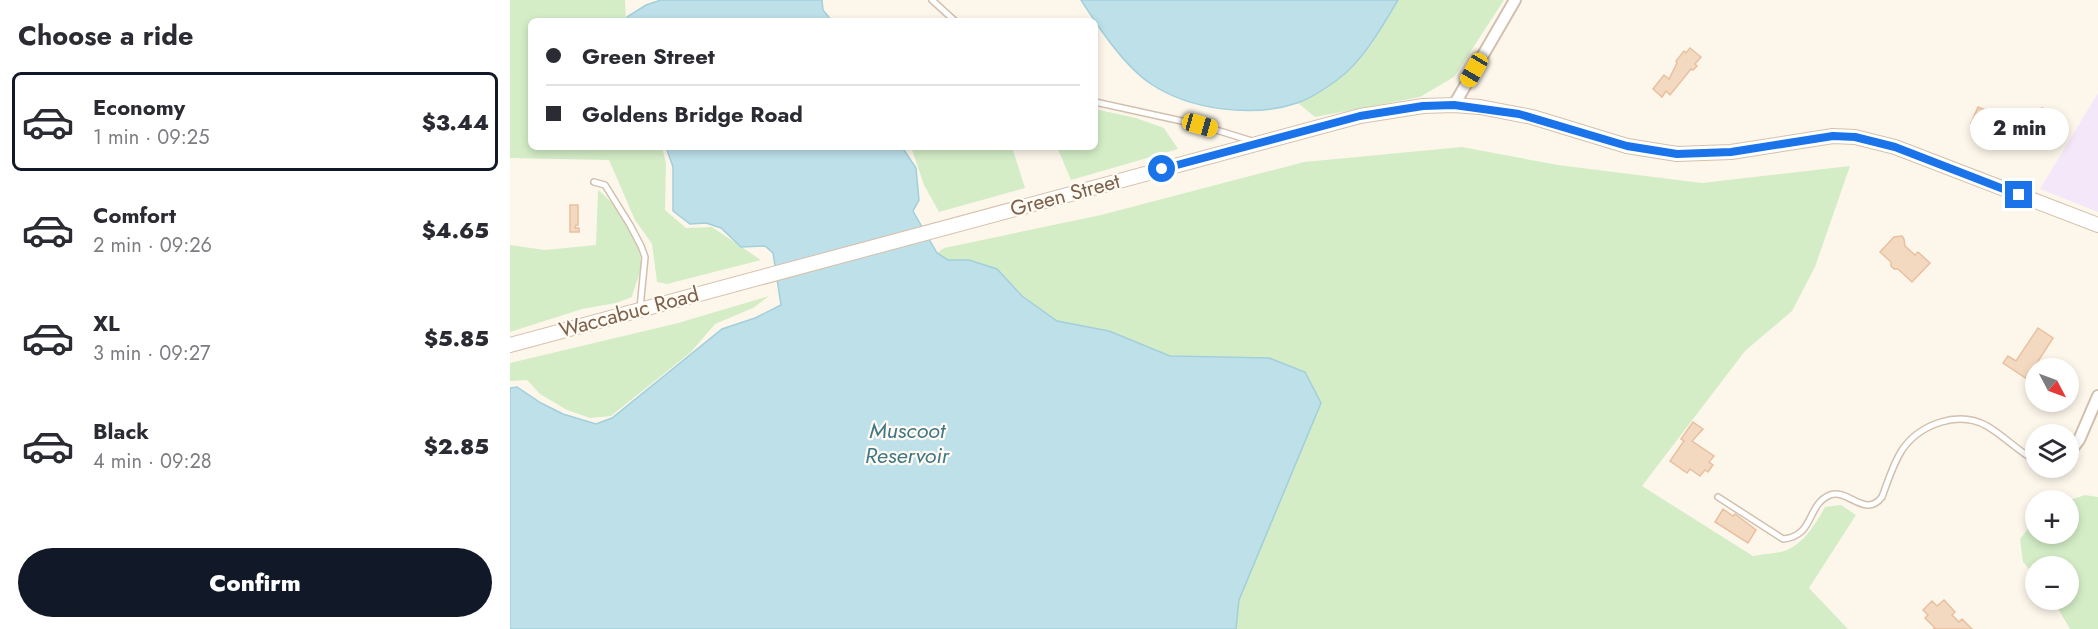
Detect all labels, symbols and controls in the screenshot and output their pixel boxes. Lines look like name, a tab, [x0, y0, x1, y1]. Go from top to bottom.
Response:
text: Choose a ride	[18, 16, 193, 55]
text: Green Street	[582, 40, 715, 72]
car	[1457, 50, 1491, 90]
text: Economy	[93, 91, 185, 123]
icon: car	[21, 95, 75, 149]
text: Goldens Bridge Road	[582, 98, 803, 130]
text: $3.44	[422, 106, 489, 138]
callout: 2 min	[1970, 108, 2068, 150]
car	[1180, 111, 1220, 139]
text: 2 min	[1993, 114, 2046, 143]
text: 1 min · 09:25	[93, 123, 209, 152]
route start	[1148, 155, 1175, 182]
street label: Green Street	[1007, 166, 1123, 224]
route end	[2005, 181, 2032, 208]
text: Comfort	[93, 199, 176, 231]
icon: car	[21, 203, 75, 257]
text: $4.65	[422, 214, 489, 246]
text: 2 min · 09:26	[93, 231, 212, 260]
street label: Waccabuc Road	[556, 279, 702, 345]
text: XL	[93, 307, 120, 339]
icon: car	[21, 311, 75, 365]
text: $5.85	[424, 322, 489, 354]
text: 3 min · 09:27	[93, 339, 211, 368]
north arrow	[2025, 358, 2079, 412]
map controls	[2025, 358, 2079, 610]
water label: Muscoot Reservoir	[865, 414, 951, 471]
text: Black	[93, 415, 149, 447]
icon: car	[21, 419, 75, 473]
button: layers	[2025, 424, 2079, 478]
text: $2.85	[424, 430, 489, 462]
text: 4 min · 09:28	[93, 447, 212, 476]
button: +	[2025, 490, 2079, 544]
button: Confirm	[18, 548, 492, 617]
button: −	[2025, 556, 2079, 610]

